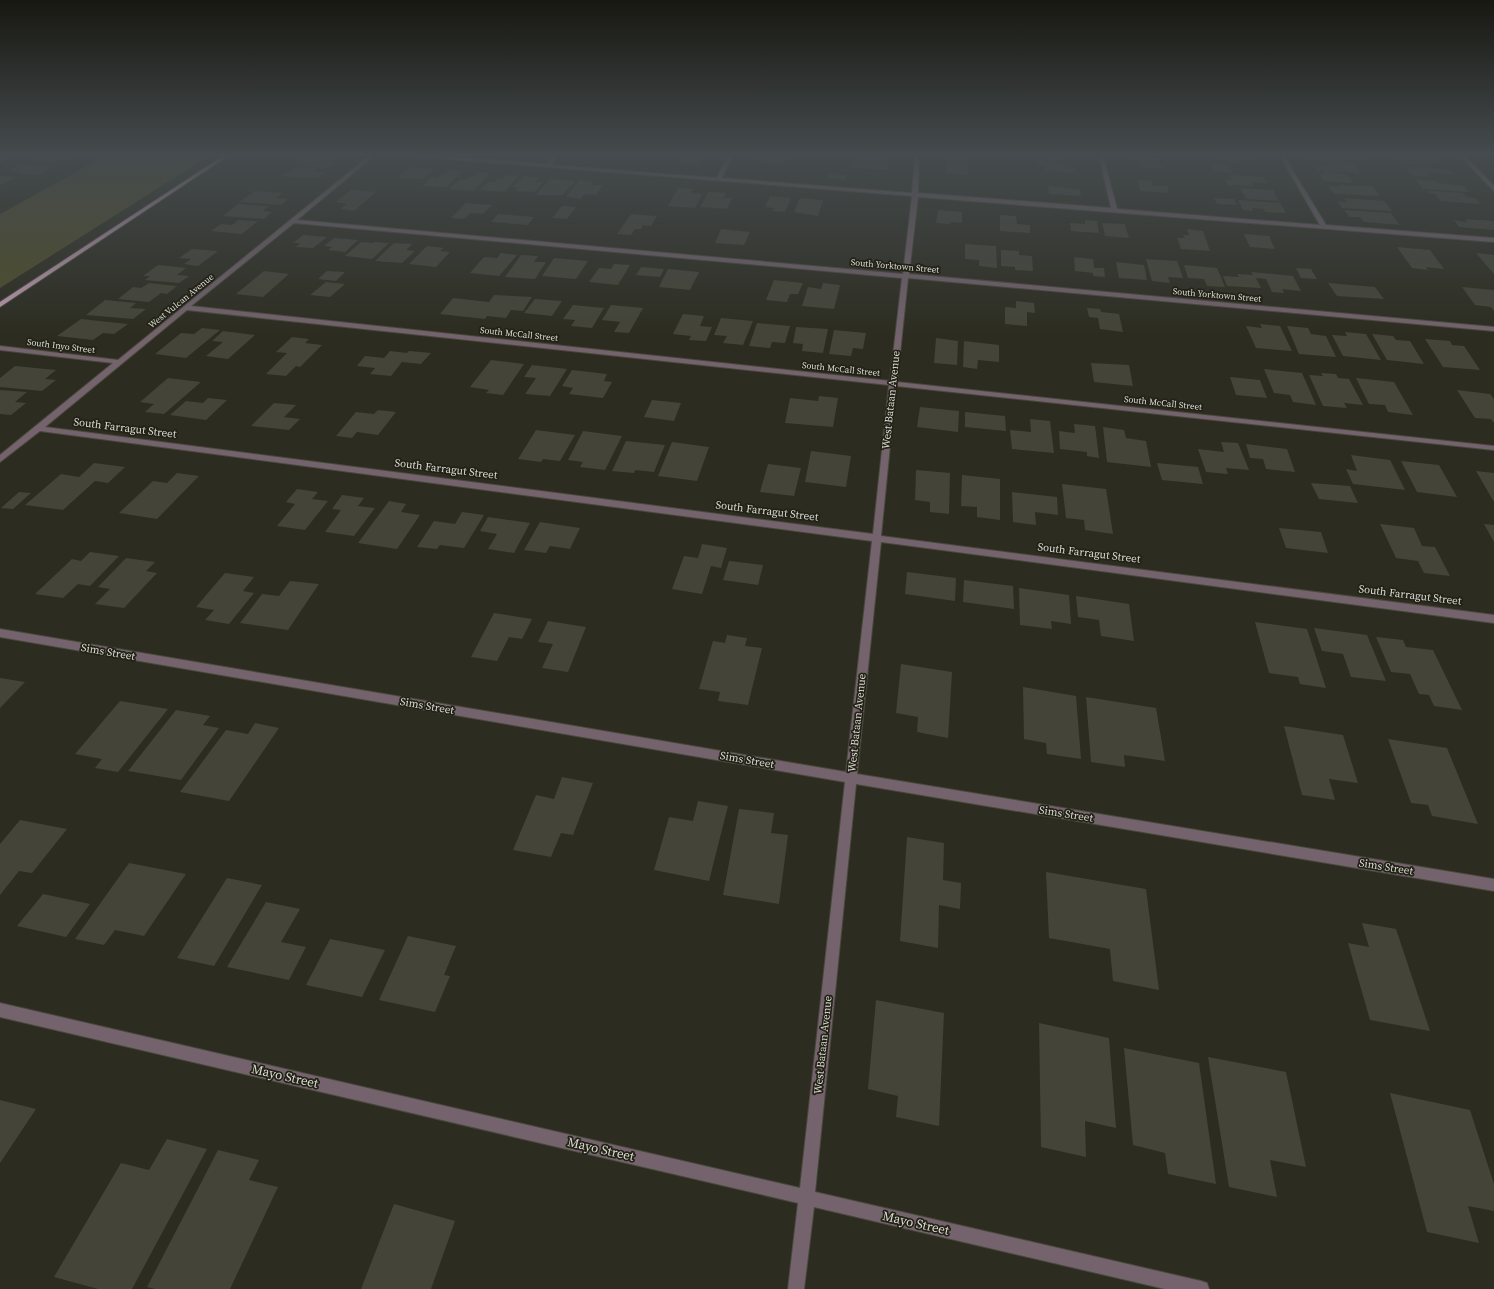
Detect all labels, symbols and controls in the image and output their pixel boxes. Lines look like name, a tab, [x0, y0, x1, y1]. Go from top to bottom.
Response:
street label: South Yorktown Street	[850, 256, 940, 276]
street label: West Vulcan Avenue	[146, 271, 216, 331]
street label: South Yorktown Street	[1172, 285, 1262, 305]
street label: South McCall Street	[479, 324, 559, 344]
street label: South Inyo Street	[26, 336, 96, 356]
street label: West Bataan Avenue	[878, 350, 904, 450]
street label: South McCall Street	[801, 359, 881, 379]
street label: South McCall Street	[1123, 393, 1203, 413]
street label: South Farragut Street	[73, 414, 178, 442]
street label: South Farragut Street	[394, 455, 499, 483]
street label: South Farragut Street	[715, 497, 820, 525]
street label: South Farragut Street	[1037, 539, 1142, 567]
street label: South Farragut Street	[1358, 581, 1463, 609]
street label: Sims Street	[80, 640, 137, 664]
street label: West Bataan Avenue	[844, 673, 870, 773]
street label: Sims Street	[399, 694, 456, 718]
street label: Sims Street	[719, 748, 776, 772]
street label: Sims Street	[1038, 802, 1095, 826]
street label: Sims Street	[1358, 855, 1415, 879]
street label: West Bataan Avenue	[810, 995, 836, 1095]
street label: Mayo Street	[250, 1060, 321, 1092]
street label: Mayo Street	[566, 1133, 637, 1165]
street label: Mayo Street	[881, 1207, 952, 1239]

